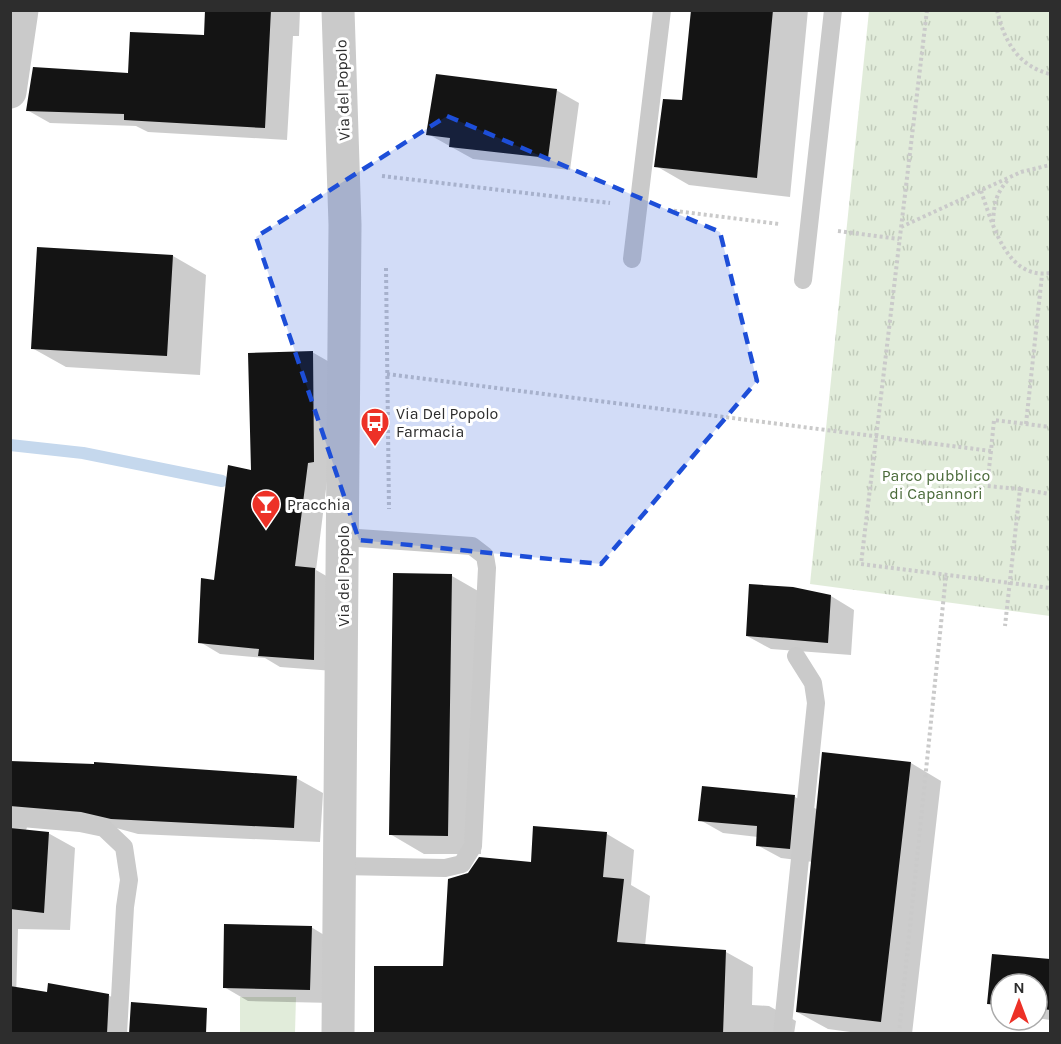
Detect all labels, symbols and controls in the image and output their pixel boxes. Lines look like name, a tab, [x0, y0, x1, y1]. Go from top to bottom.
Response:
street label: Via del Popolo	[331, 39, 354, 141]
place label: Via Del Popolo Farmacia	[396, 404, 498, 441]
bus stop icon: Via Del Popolo Farmacia	[359, 406, 391, 448]
park label: Parco pubblico di Capannori	[882, 466, 990, 503]
bar icon: Pracchia	[250, 488, 282, 530]
place label: Pracchia	[287, 495, 350, 514]
street label: Via del Popolo	[334, 525, 353, 627]
north arrow	[989, 972, 1049, 1032]
text: N	[1013, 978, 1025, 997]

